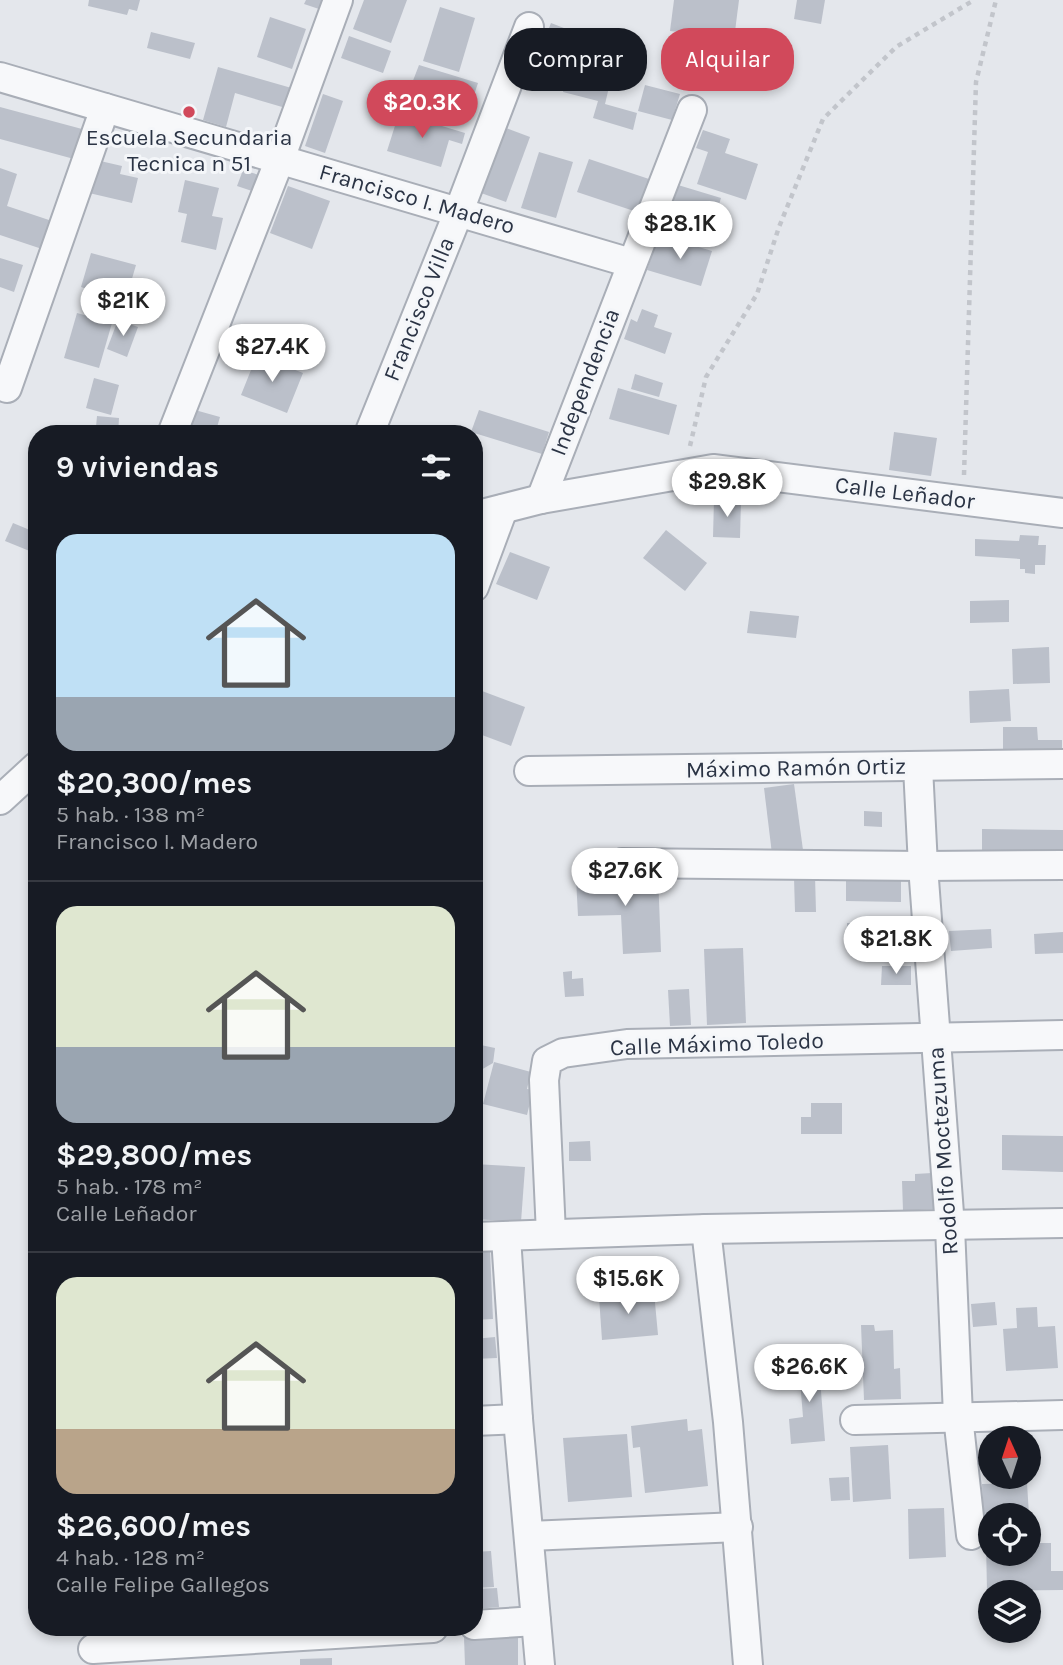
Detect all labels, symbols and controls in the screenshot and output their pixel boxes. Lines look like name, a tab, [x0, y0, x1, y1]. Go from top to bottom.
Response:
chip: Comprar	[504, 28, 647, 91]
chip: Alquilar	[661, 28, 794, 91]
pin: $20.3K	[365, 80, 479, 140]
text: $20.3K	[383, 89, 461, 116]
marker: Escuela Secundaria Tecnica n 51	[181, 104, 197, 120]
place label: Escuela Secundaria Tecnica n 51	[86, 124, 292, 177]
street label: Francisco I. Madero	[316, 158, 518, 240]
pin: $28.1K	[623, 202, 737, 261]
text: $28.1K	[644, 210, 716, 237]
street label: Francisco Villa	[378, 233, 460, 385]
pin: $21K	[82, 278, 164, 338]
text: $21K	[96, 287, 150, 314]
street label: Independencia	[545, 305, 625, 459]
pin: $27.4K	[215, 324, 329, 384]
text: $27.4K	[235, 333, 309, 360]
icon: filters	[417, 448, 455, 486]
text: 9 viviendas	[56, 449, 219, 485]
pin: $29.8K	[670, 460, 784, 519]
text: $29.8K	[688, 468, 766, 495]
street label: Calle Leñador	[834, 471, 977, 515]
icon: home	[193, 580, 319, 706]
street label: Máximo Ramón Ortiz	[686, 753, 906, 783]
text: $20,300/mes	[56, 765, 252, 801]
text: 5 hab. · 138 m²	[56, 801, 205, 828]
text: Francisco I. Madero	[56, 828, 258, 855]
pin: $27.6K	[568, 848, 682, 908]
text: $27.6K	[587, 857, 663, 884]
pin: $21.8K	[839, 916, 953, 976]
text: $21.8K	[860, 925, 932, 952]
icon: home	[193, 952, 319, 1078]
street label: Calle Máximo Toledo	[610, 1027, 824, 1061]
street label: Rodolfo Moctezuma	[922, 1046, 964, 1256]
text: $29,800/mes	[56, 1137, 252, 1173]
text: 5 hab. · 178 m²	[56, 1173, 203, 1200]
text: Calle Leñador	[56, 1200, 197, 1227]
pin: $15.6K	[571, 1256, 685, 1316]
text: $15.6K	[592, 1265, 664, 1292]
icon: home	[193, 1323, 319, 1449]
pin: $26.6K	[752, 1344, 866, 1404]
text: $26.6K	[770, 1353, 848, 1380]
north arrow	[978, 1426, 1041, 1489]
map controls	[978, 1426, 1041, 1643]
button: locate	[978, 1503, 1041, 1566]
text: $26,600/mes	[56, 1508, 251, 1544]
text: 4 hab. · 128 m²	[56, 1544, 205, 1571]
text: Calle Felipe Gallegos	[56, 1571, 270, 1598]
button: layers	[978, 1580, 1041, 1643]

